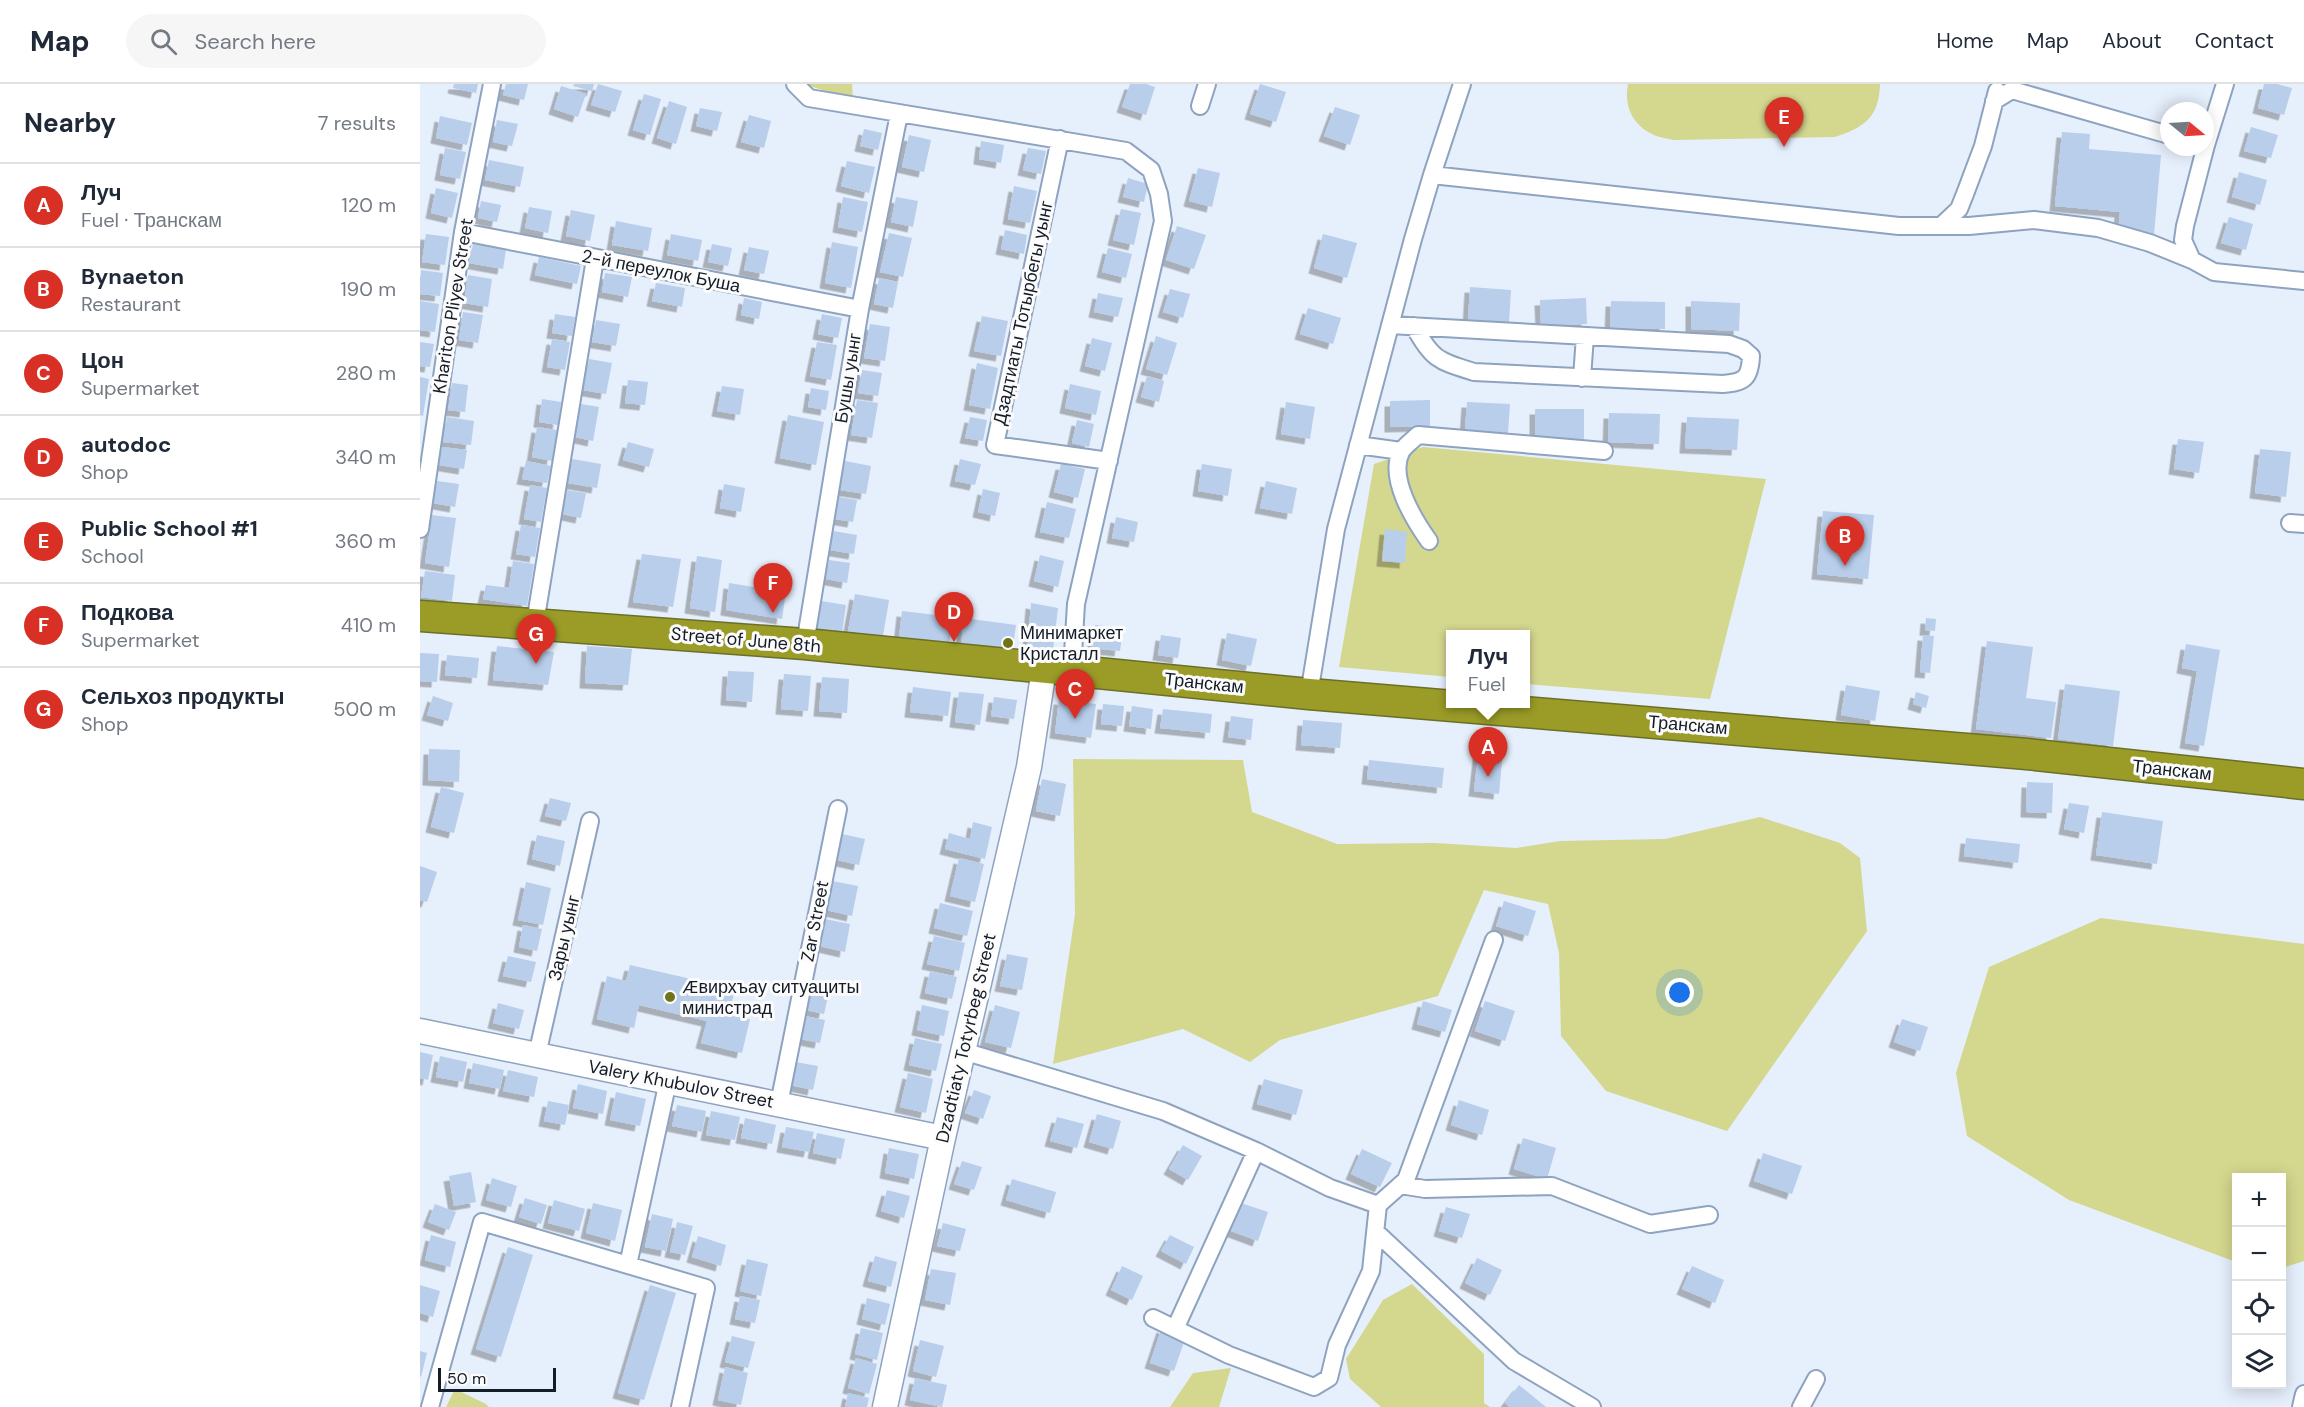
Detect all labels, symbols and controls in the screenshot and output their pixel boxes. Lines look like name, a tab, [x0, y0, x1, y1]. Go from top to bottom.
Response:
search box	[126, 14, 546, 68]
text: Map	[30, 23, 90, 60]
icon: search	[147, 25, 180, 58]
text: Search here	[195, 27, 316, 56]
text: Home	[1936, 27, 1994, 55]
text: Map	[2027, 27, 2069, 55]
text: About	[2102, 27, 2162, 55]
text: Contact	[2195, 27, 2274, 55]
pin: E	[1764, 98, 1804, 147]
north arrow	[2160, 102, 2214, 156]
text: Nearby	[24, 106, 116, 140]
text: 7 results	[318, 110, 396, 136]
text: Луч	[81, 178, 121, 207]
text: A	[36, 192, 51, 218]
text: 120 m	[342, 192, 396, 218]
street label: Дзадтиаты Тотырбегы уынг	[987, 198, 1059, 427]
text: Fuel · Транскам	[81, 207, 222, 233]
street label: Khariton Pliyev Street	[427, 217, 479, 395]
street label: 2-й переулок Буша	[579, 244, 743, 298]
text: Bynaeton	[81, 262, 184, 291]
text: B	[37, 276, 50, 302]
text: 190 m	[340, 276, 396, 302]
text: Restaurant	[81, 291, 181, 317]
street label: Бушы уынг	[829, 331, 867, 425]
text: Цон	[81, 346, 124, 375]
text: C	[36, 360, 51, 386]
text: 280 m	[336, 360, 396, 386]
text: Supermarket	[81, 375, 200, 401]
text: autodoc	[81, 430, 171, 459]
text: D	[36, 444, 51, 470]
text: 340 m	[335, 444, 396, 470]
text: Shop	[81, 459, 128, 485]
text: Public School #1	[81, 514, 258, 543]
pin: B	[1826, 516, 1864, 566]
text: E	[38, 528, 49, 554]
text: 360 m	[335, 528, 396, 554]
text: School	[81, 543, 144, 569]
pin: F	[754, 564, 792, 613]
pin: D	[934, 592, 974, 642]
text: Подкова	[81, 598, 174, 627]
text: F	[38, 612, 49, 638]
text: 410 m	[341, 612, 396, 638]
pin: G	[516, 614, 556, 664]
street label: Street of June 8th	[670, 621, 822, 659]
place label: Минимаркет Кристалл	[1020, 621, 1123, 666]
text: Supermarket	[81, 627, 200, 653]
popup	[1446, 630, 1530, 708]
marker: Минимаркет Кристалл	[1001, 636, 1015, 650]
text: Луч	[1468, 642, 1508, 671]
street label: Транскам	[1163, 667, 1245, 699]
pin: C	[1056, 670, 1094, 719]
text: Fuel	[1468, 671, 1506, 697]
text: Сельхоз продукты	[81, 682, 284, 711]
text: G	[36, 696, 51, 722]
text: 500 m	[333, 696, 396, 722]
street label: Транскам	[1647, 710, 1729, 740]
text: Shop	[81, 711, 128, 737]
pin: A	[1468, 728, 1508, 777]
street label: Транскам	[2131, 754, 2213, 786]
street label: Zar Street	[795, 878, 835, 964]
street label: Зары уынг	[543, 892, 586, 983]
street label: Dzadtiaty Totyrbeg Street	[930, 931, 1002, 1145]
place label: Æвирхъау ситуациты министрад	[682, 975, 860, 1020]
your location	[1665, 978, 1694, 1007]
marker: Æвирхъау ситуациты министрад	[663, 990, 677, 1004]
street label: Valery Khubulov Street	[586, 1054, 776, 1114]
map controls	[2232, 1173, 2286, 1389]
button: +	[2232, 1173, 2286, 1227]
button: −	[2232, 1227, 2286, 1281]
button: locate	[2232, 1281, 2286, 1335]
button: layers	[2232, 1335, 2286, 1389]
scale bar	[438, 1365, 556, 1392]
text: 50 m	[447, 1368, 486, 1389]

